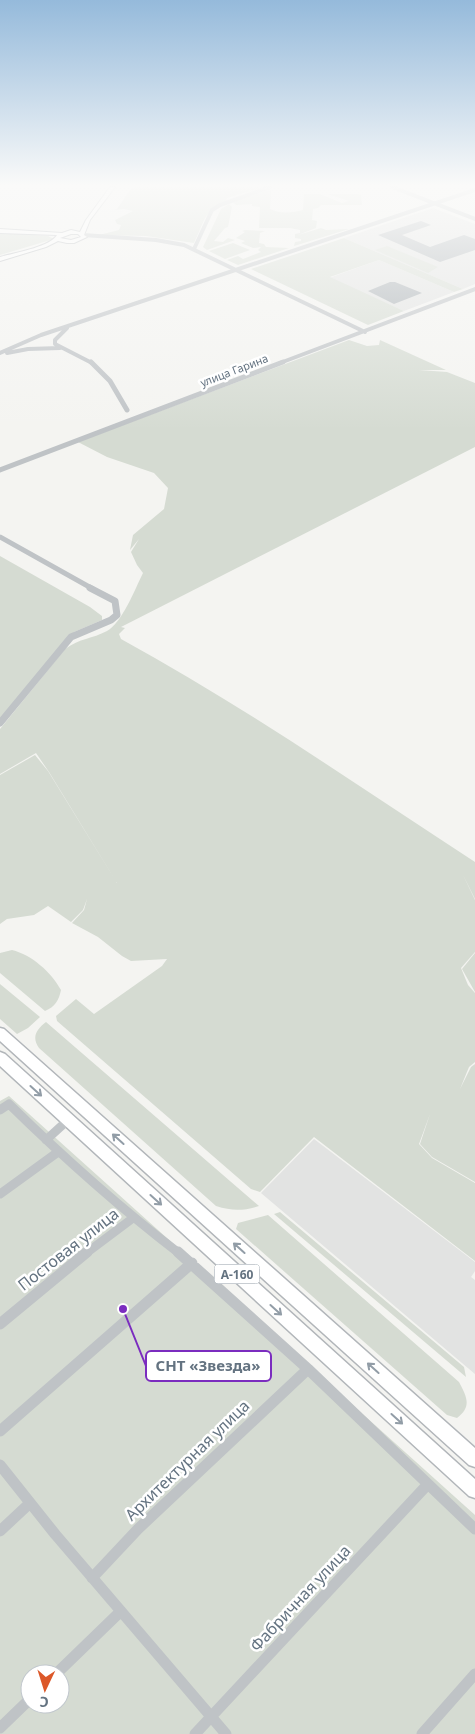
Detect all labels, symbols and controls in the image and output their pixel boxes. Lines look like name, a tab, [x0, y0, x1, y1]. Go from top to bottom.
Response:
street label: улица Гарина	[198, 350, 270, 390]
one-way arrow	[30, 1085, 43, 1097]
one-way arrow	[112, 1133, 125, 1145]
one-way arrow	[150, 1195, 163, 1206]
street label: Постовая улица	[13, 1203, 123, 1295]
one-way arrow	[233, 1243, 246, 1254]
road number: А-160	[214, 1264, 260, 1284]
one-way arrow	[270, 1304, 283, 1316]
callout: СНТ «Звезда»	[146, 1351, 271, 1381]
text: СНТ «Звезда»	[155, 1355, 261, 1375]
one-way arrow	[367, 1362, 380, 1374]
street label: Архитектурная улица	[120, 1395, 254, 1525]
one-way arrow	[390, 1413, 403, 1425]
street label: Фабричная улица	[245, 1540, 355, 1656]
north arrow	[20, 1664, 70, 1714]
text: С	[39, 1693, 49, 1712]

